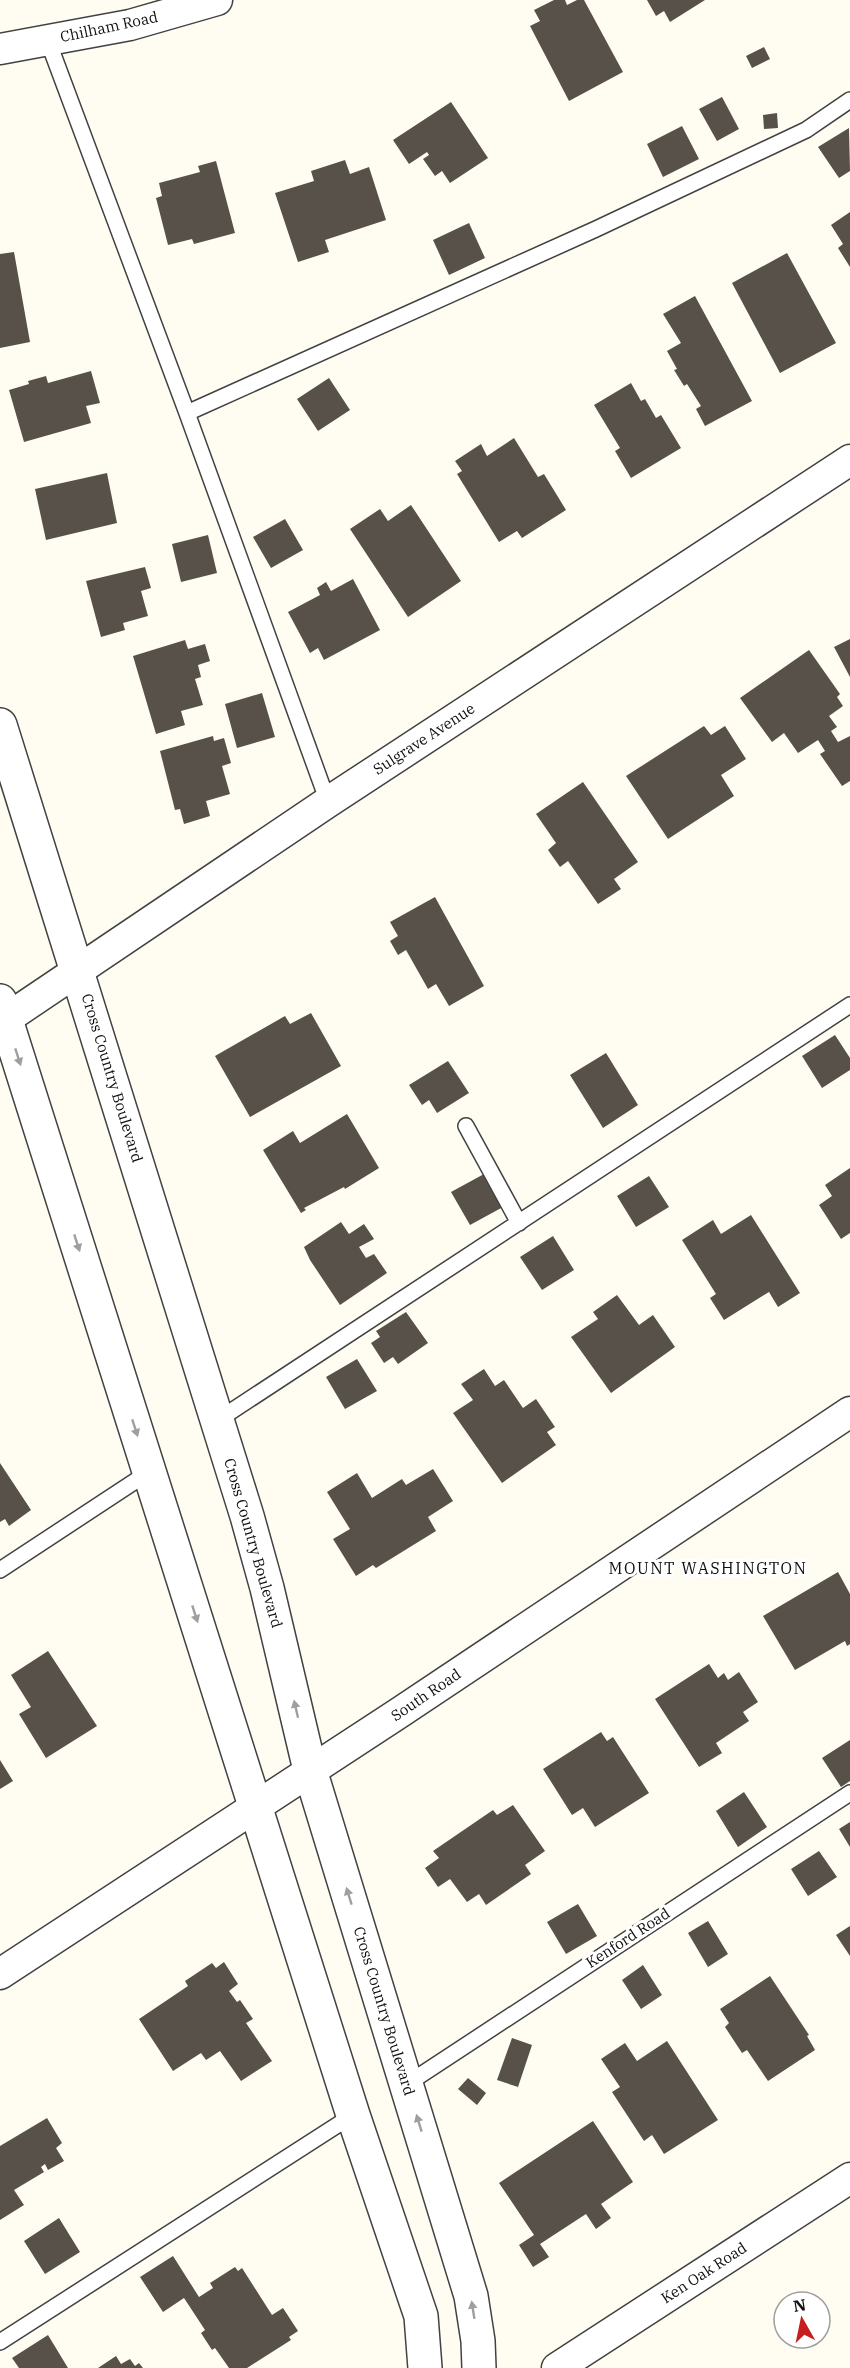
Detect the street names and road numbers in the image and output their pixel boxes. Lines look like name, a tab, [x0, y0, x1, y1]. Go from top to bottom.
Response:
street label: Chilham Road	[58, 7, 159, 46]
street label: Sulgrave Avenue	[369, 699, 478, 779]
street label: Cross Country Boulevard	[78, 991, 147, 1165]
street label: Cross Country Boulevard	[220, 1456, 287, 1630]
street label: South Road	[387, 1664, 464, 1725]
street label: Kenford Road	[582, 1903, 673, 1972]
street label: Cross Country Boulevard	[350, 1924, 419, 2098]
street label: Ken Oak Road	[657, 2238, 750, 2307]

